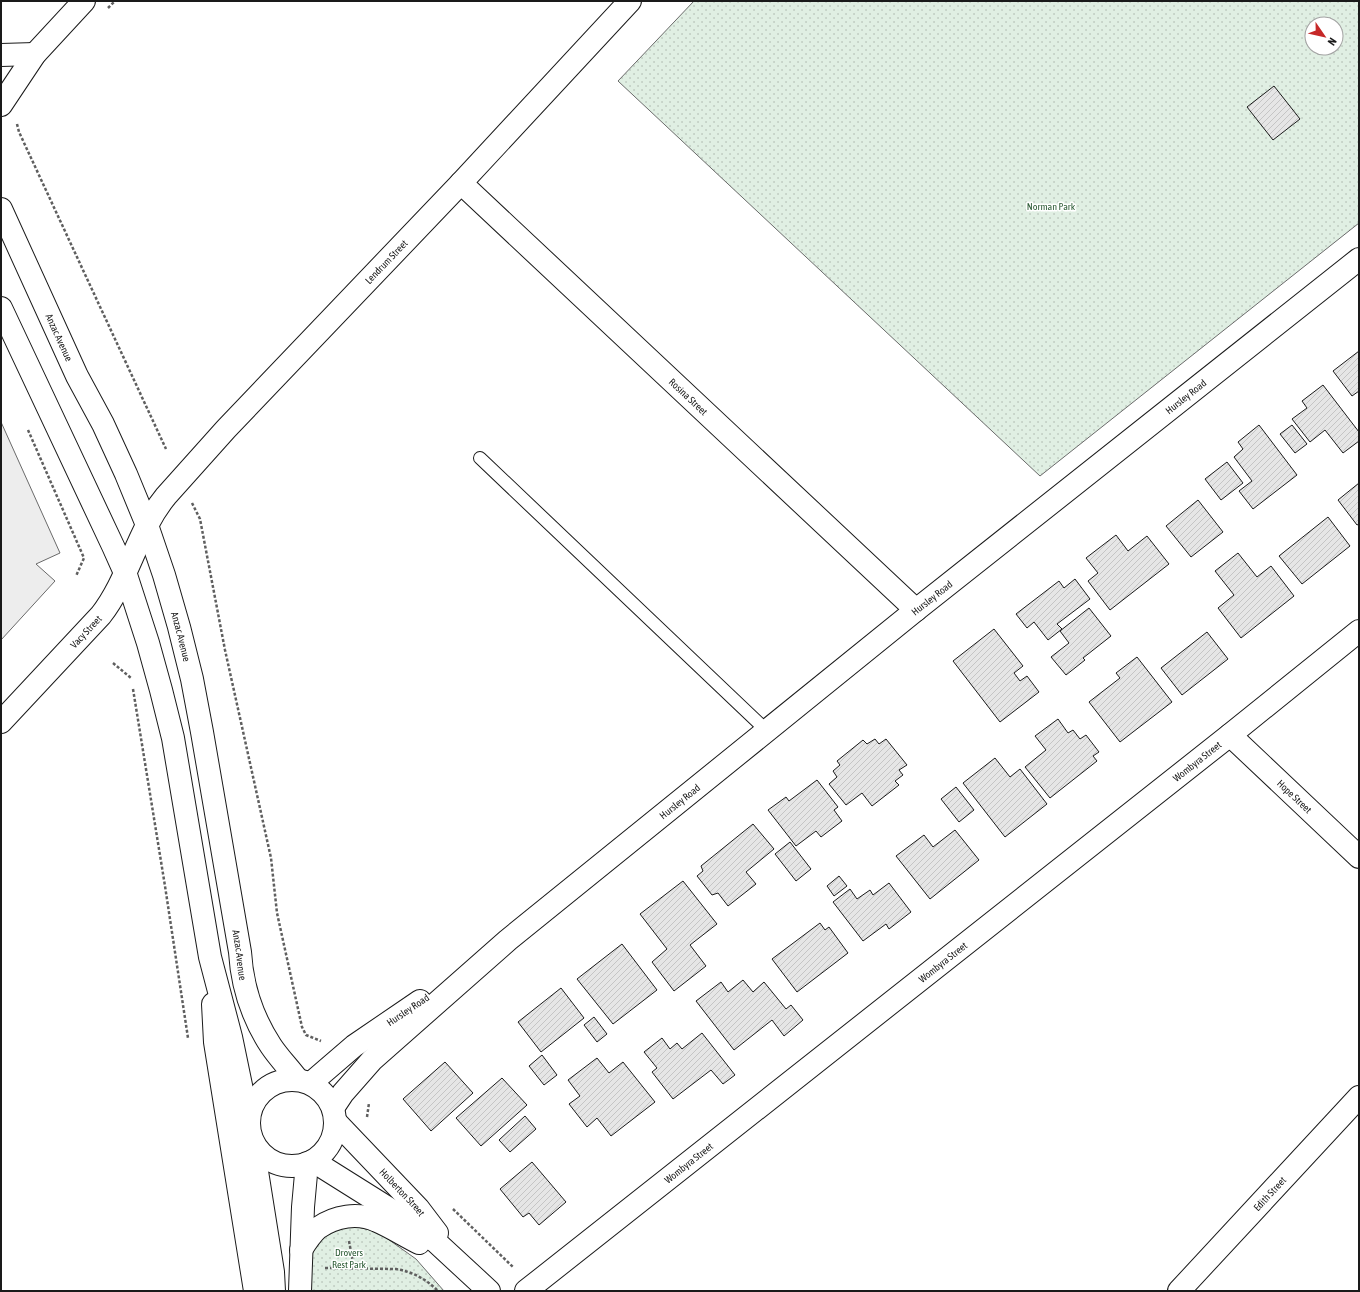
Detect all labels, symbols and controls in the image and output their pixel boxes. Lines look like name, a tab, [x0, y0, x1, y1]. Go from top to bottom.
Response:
north arrow	[1304, 16, 1344, 56]
text: N	[1325, 36, 1339, 48]
park label: Norman Park	[1027, 201, 1076, 212]
street label: Lendrum Street	[363, 237, 410, 286]
street label: Anzac Avenue	[44, 312, 75, 363]
street label: Rosina Street	[667, 376, 710, 417]
street label: Hursley Road	[1163, 377, 1208, 416]
street label: Hursley Road	[909, 578, 954, 617]
street label: Anzac Avenue	[169, 610, 193, 663]
street label: Vacy Street	[68, 613, 104, 650]
street label: Wombyra Street	[1171, 739, 1223, 783]
street label: Hope Street	[1275, 777, 1314, 815]
street label: Hursley Road	[657, 781, 702, 821]
street label: Anzac Avenue	[231, 929, 249, 982]
street label: Wombyra Street	[916, 939, 969, 984]
street label: Hursley Road	[385, 992, 431, 1028]
street label: Wombyra Street	[662, 1140, 715, 1185]
street label: Holberton Street	[378, 1166, 427, 1218]
street label: Edith Street	[1251, 1174, 1288, 1213]
park label: Drovers Rest Park	[332, 1247, 367, 1270]

